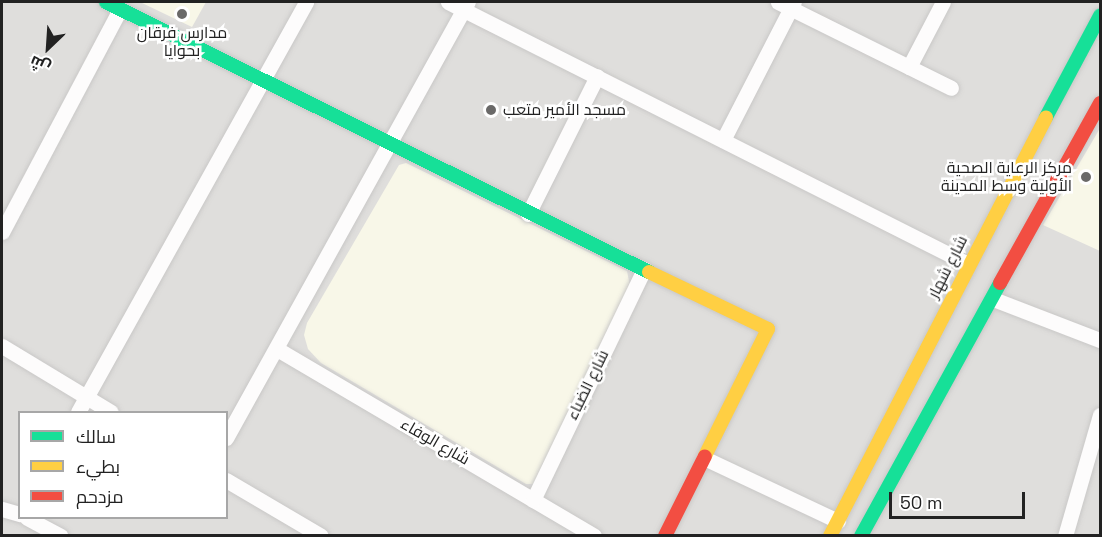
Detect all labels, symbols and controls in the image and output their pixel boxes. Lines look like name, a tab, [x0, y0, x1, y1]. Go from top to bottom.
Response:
marker: مدارس فرقان بحوايا	[175, 7, 189, 21]
north arrow	[18, 18, 78, 78]
place label: مدارس فرقان بحوايا	[137, 23, 227, 61]
text: ش	[26, 51, 54, 79]
place label: مسجد الأمير متعب	[503, 100, 626, 120]
marker: مسجد الأمير متعب	[484, 103, 498, 117]
place label: مركز الرعاية الصحية الأولية وسط المدينة	[941, 158, 1072, 196]
marker: مركز الرعاية الصحية الأولية وسط المدينة	[1077, 168, 1095, 186]
street label: شارع شهار	[924, 232, 972, 302]
street label: شارع الضياء	[563, 347, 613, 423]
legend	[18, 411, 228, 519]
street label: شارع الوفاء	[397, 415, 473, 469]
text: سالك	[76, 425, 116, 448]
text: بطيء	[76, 455, 120, 478]
scale bar	[892, 480, 1028, 518]
text: مزدحم	[76, 485, 124, 508]
text: 50 m	[900, 491, 942, 514]

